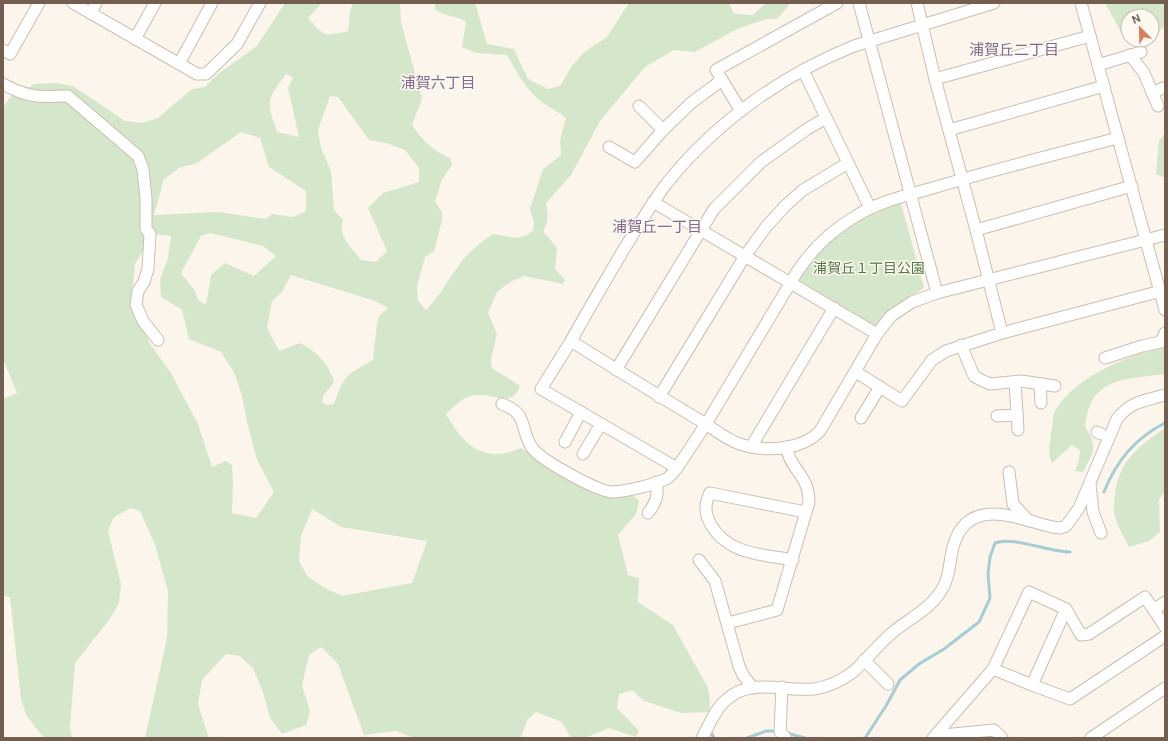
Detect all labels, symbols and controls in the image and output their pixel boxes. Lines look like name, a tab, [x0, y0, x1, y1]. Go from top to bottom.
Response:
north arrow	[1120, 8, 1160, 48]
text: N	[1130, 11, 1143, 27]
district label: 浦賀丘二丁目	[969, 40, 1059, 60]
district label: 浦賀六丁目	[400, 73, 476, 93]
district label: 浦賀丘一丁目	[612, 217, 702, 237]
park label: 浦賀丘１丁目公園	[813, 259, 925, 277]

